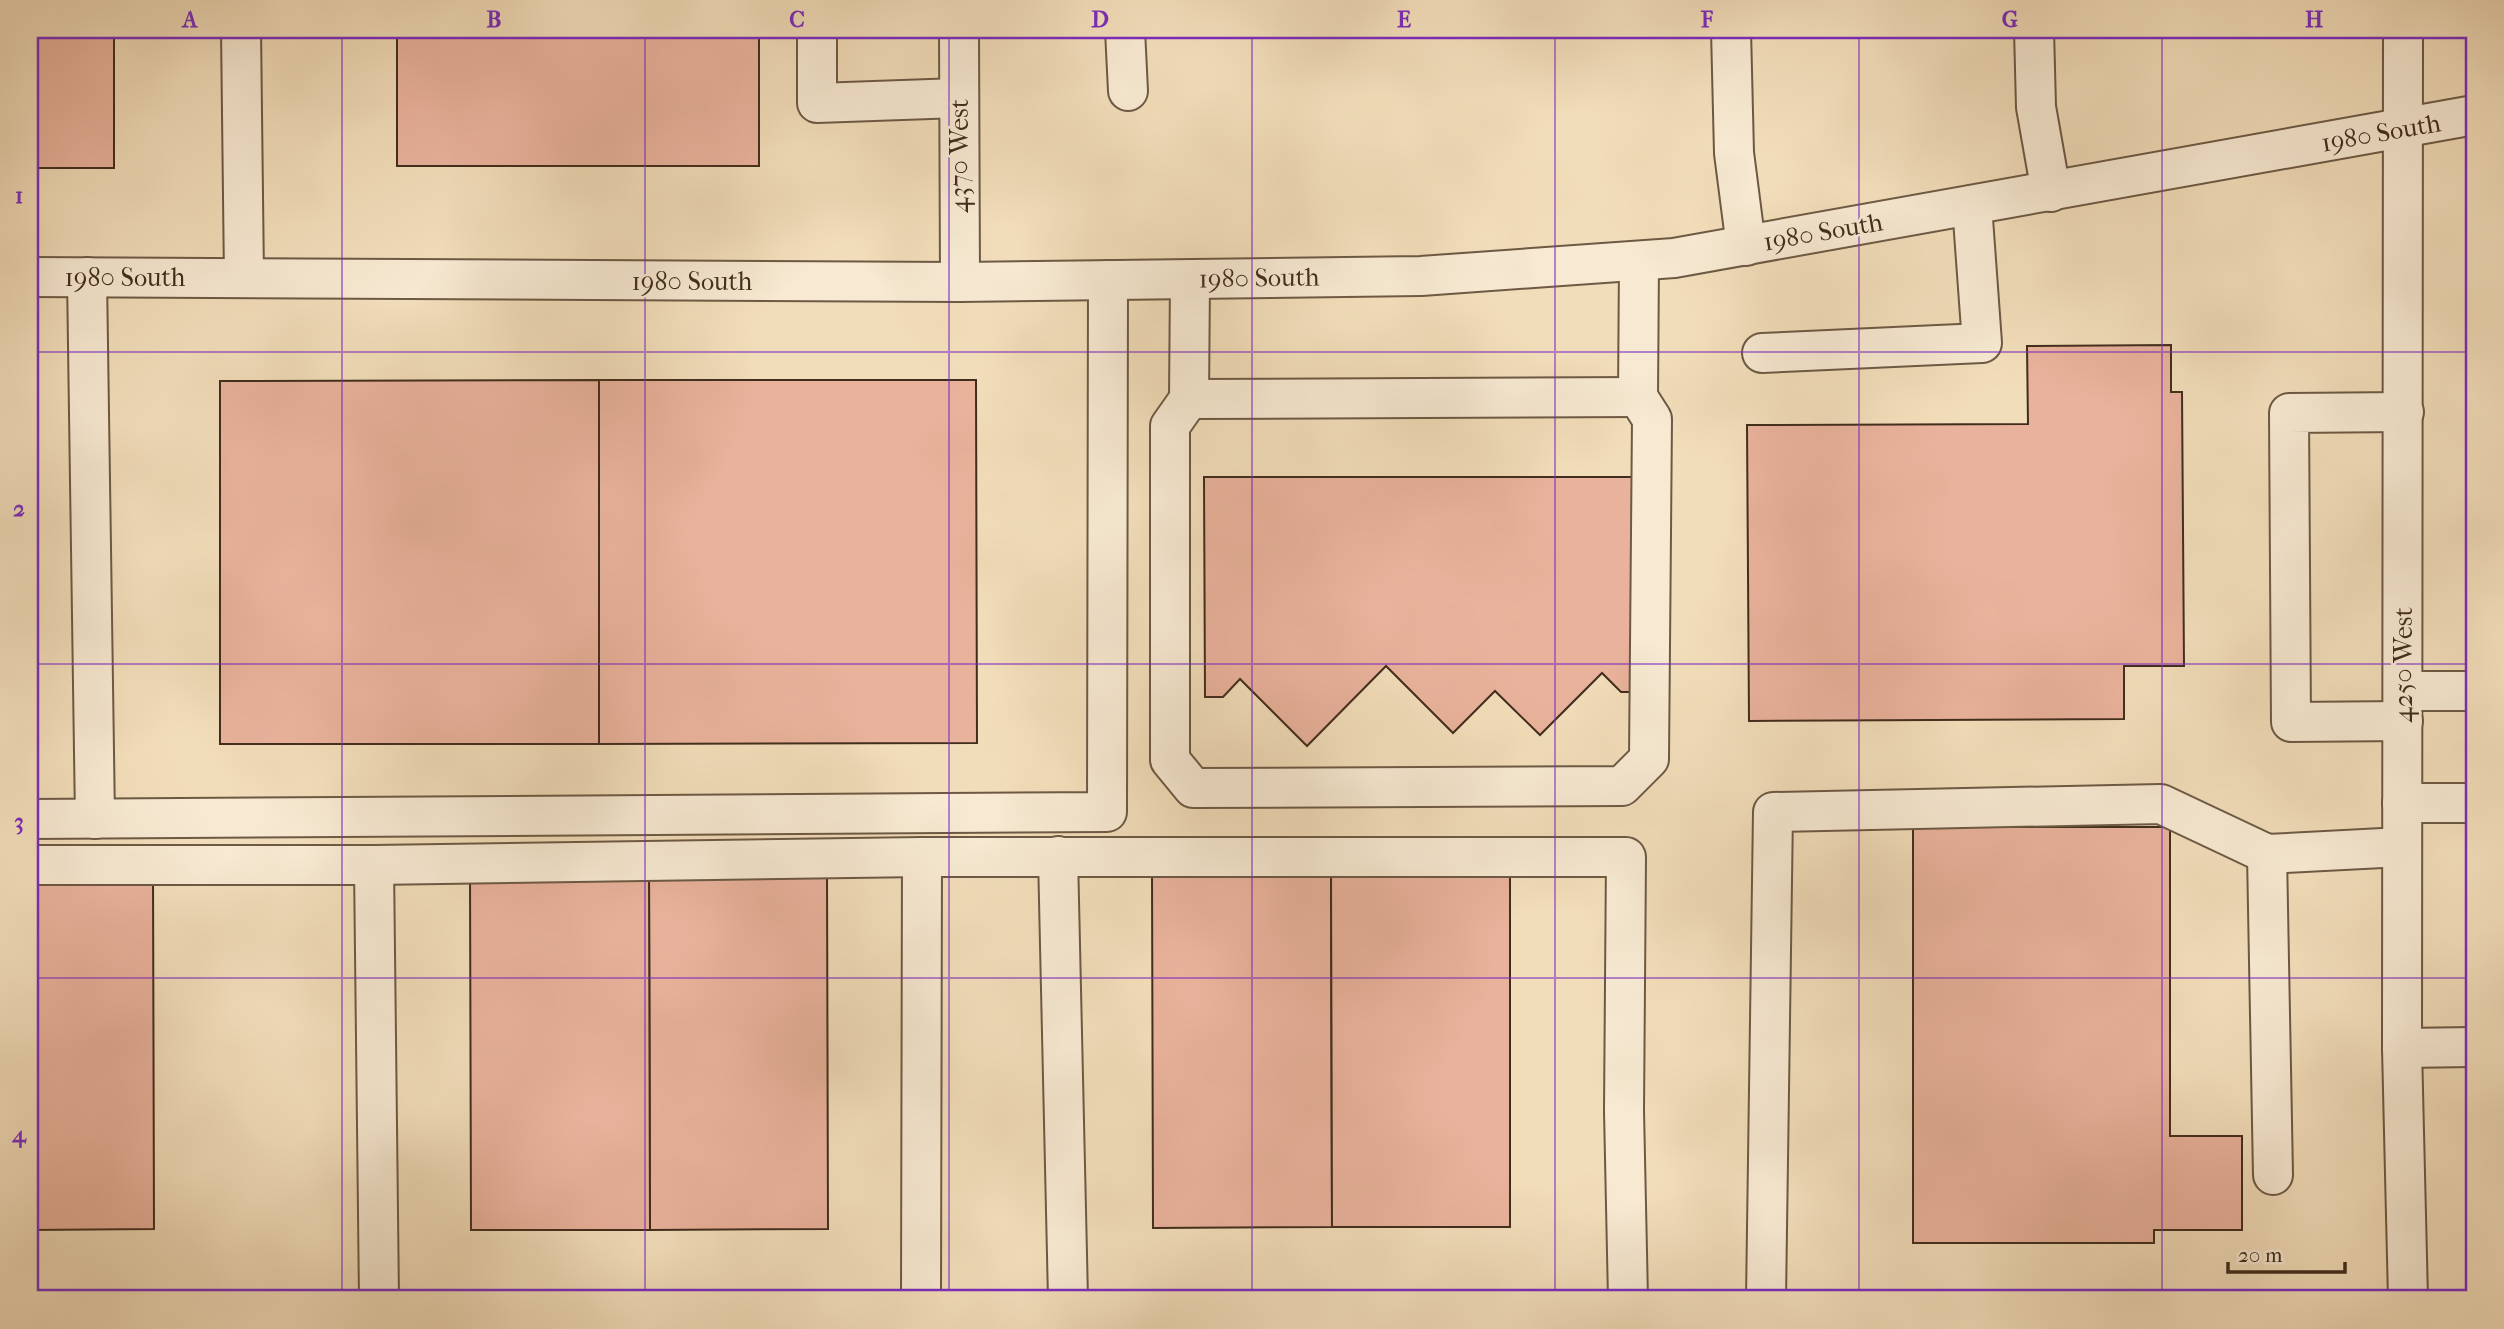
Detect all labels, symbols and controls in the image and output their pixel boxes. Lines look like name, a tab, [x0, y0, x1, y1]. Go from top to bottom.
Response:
text: A	[181, 6, 199, 33]
text: B	[487, 6, 502, 33]
text: C	[789, 6, 805, 33]
text: D	[1091, 6, 1109, 33]
text: E	[1397, 6, 1411, 33]
text: F	[1700, 6, 1714, 33]
text: G	[2002, 6, 2018, 33]
text: H	[2305, 6, 2323, 33]
street label: 4370 West	[944, 98, 975, 213]
street label: 1980 South	[2319, 107, 2444, 159]
text: 1	[15, 182, 23, 209]
street label: 1980 South	[1761, 206, 1886, 258]
street label: 1980 South	[1198, 261, 1320, 295]
street label: 1980 South	[65, 262, 186, 293]
street label: 1980 South	[632, 266, 753, 297]
text: 2	[13, 495, 25, 522]
street label: 4250 West	[2388, 607, 2419, 723]
text: 3	[14, 808, 24, 835]
text: 4	[11, 1121, 27, 1148]
scale bar	[2228, 1231, 2345, 1275]
text: 20 m	[2238, 1243, 2283, 1267]

